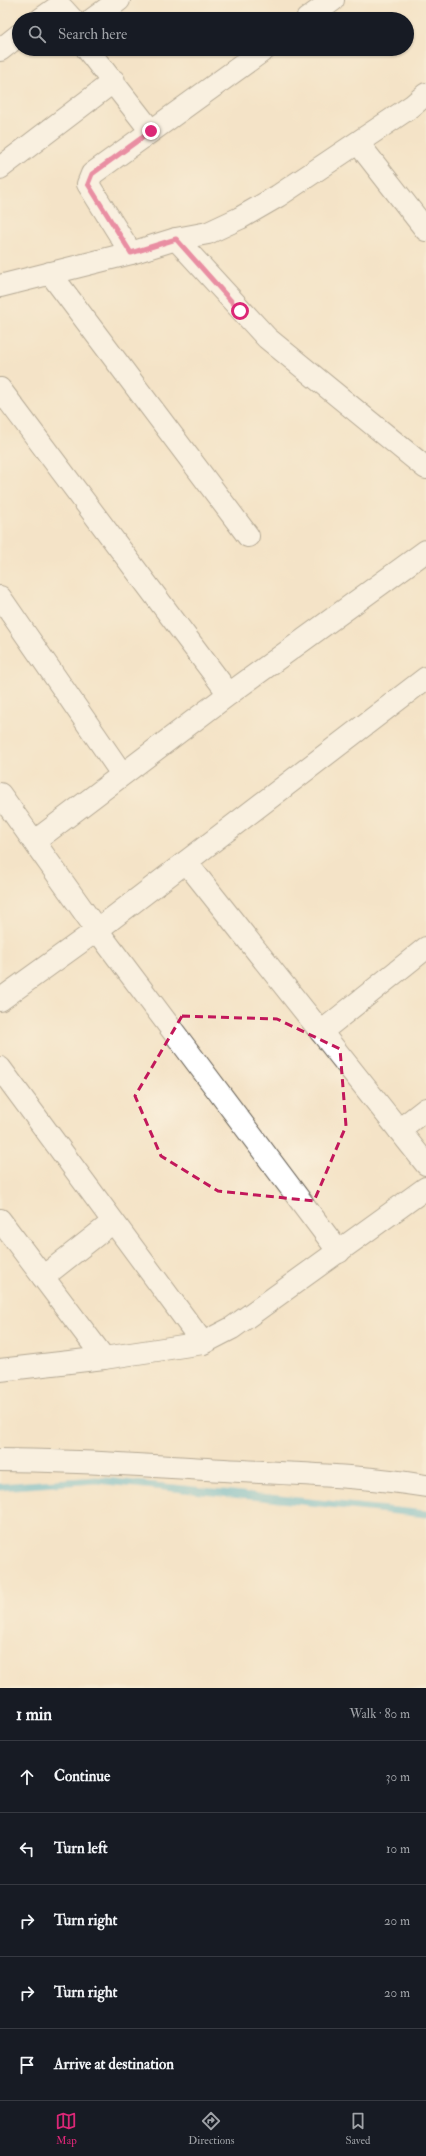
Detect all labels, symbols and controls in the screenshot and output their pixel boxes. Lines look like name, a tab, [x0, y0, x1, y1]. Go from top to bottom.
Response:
search box	[12, 12, 414, 56]
icon: search	[26, 23, 48, 45]
text: Search here	[58, 25, 127, 44]
route end	[142, 122, 160, 140]
route start	[231, 302, 249, 320]
text: 1 min	[16, 1704, 52, 1725]
text: Walk · 80 m	[349, 1706, 410, 1722]
icon: ahead	[16, 1766, 38, 1788]
text: Continue	[54, 1767, 110, 1786]
text: 30 m	[386, 1769, 410, 1785]
icon: left	[16, 1838, 38, 1860]
text: Turn left	[54, 1839, 108, 1858]
text: 10 m	[386, 1841, 410, 1857]
icon: right	[16, 1910, 38, 1932]
text: Turn right	[54, 1911, 117, 1930]
text: 20 m	[384, 1913, 410, 1929]
icon: right	[16, 1982, 38, 2004]
text: Turn right	[54, 1983, 117, 2002]
text: 20 m	[384, 1985, 410, 2001]
icon: arrive	[16, 2054, 38, 2076]
text: Arrive at destination	[54, 2055, 174, 2074]
tab: Map	[55, 2110, 77, 2147]
tab: Directions	[188, 2110, 235, 2147]
tab: Saved	[345, 2110, 371, 2147]

